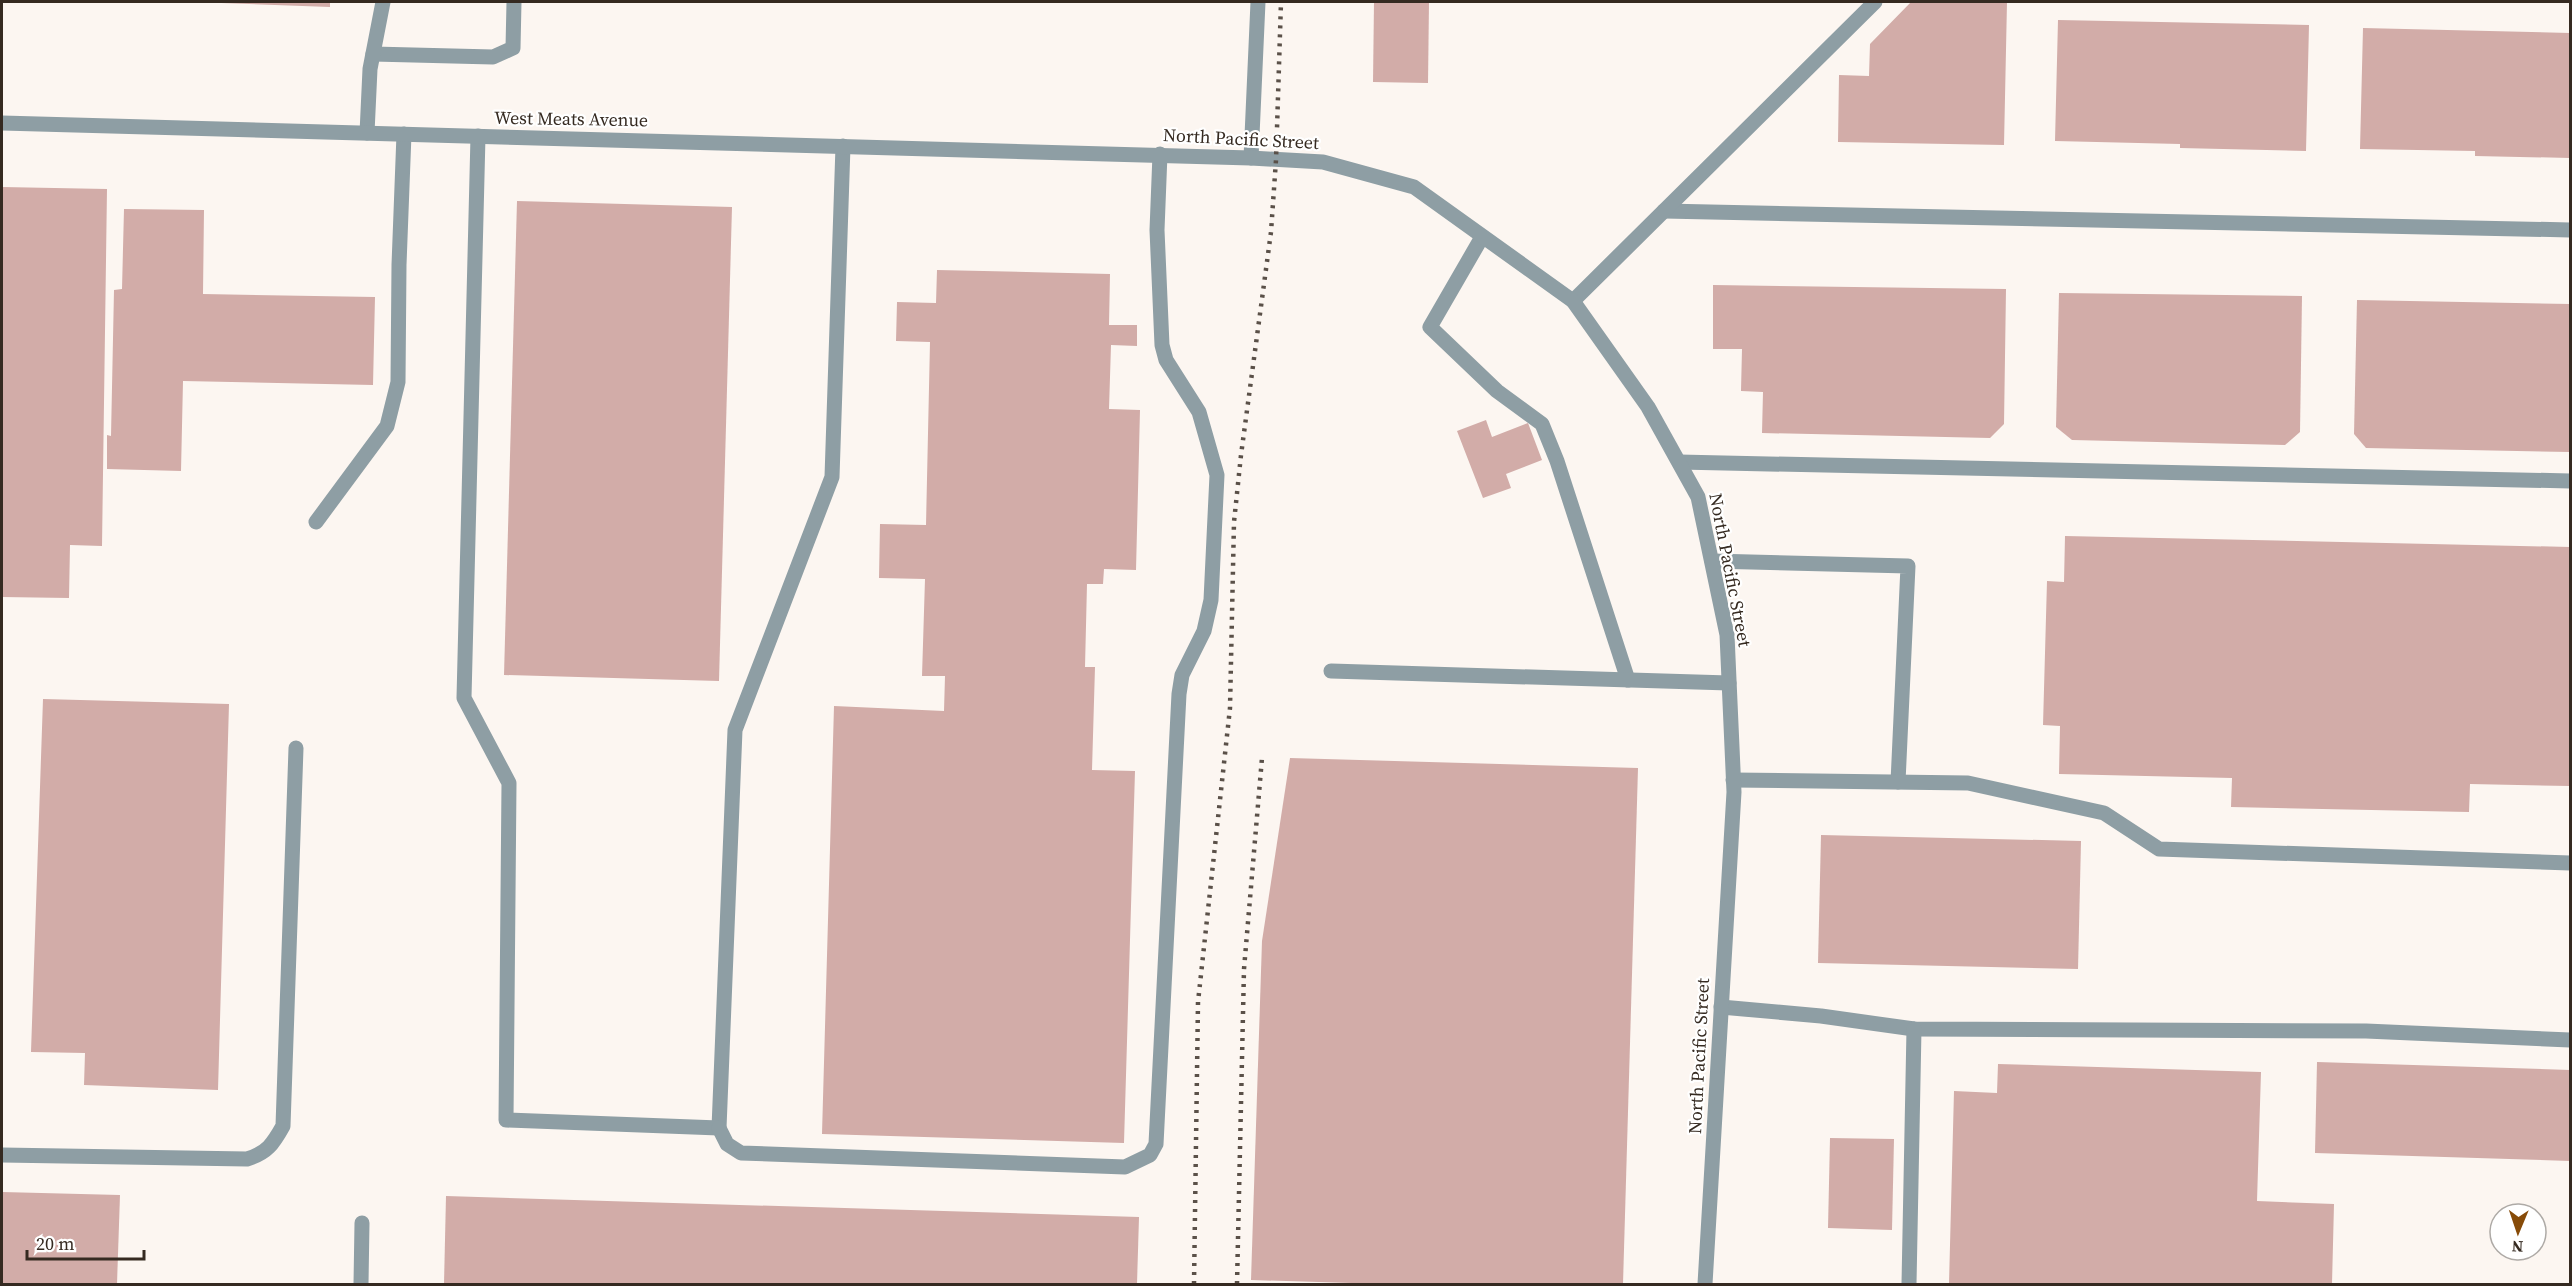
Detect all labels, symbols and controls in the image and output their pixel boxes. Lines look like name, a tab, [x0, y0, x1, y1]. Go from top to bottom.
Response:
street label: West Meats Avenue	[494, 105, 648, 132]
street label: North Pacific Street	[1162, 122, 1320, 155]
street label: North Pacific Street	[1703, 491, 1758, 649]
street label: North Pacific Street	[1682, 977, 1715, 1135]
north arrow	[2488, 1202, 2548, 1262]
scale bar	[27, 1223, 144, 1261]
text: 20 m	[36, 1231, 74, 1256]
text: N	[2511, 1236, 2524, 1258]

